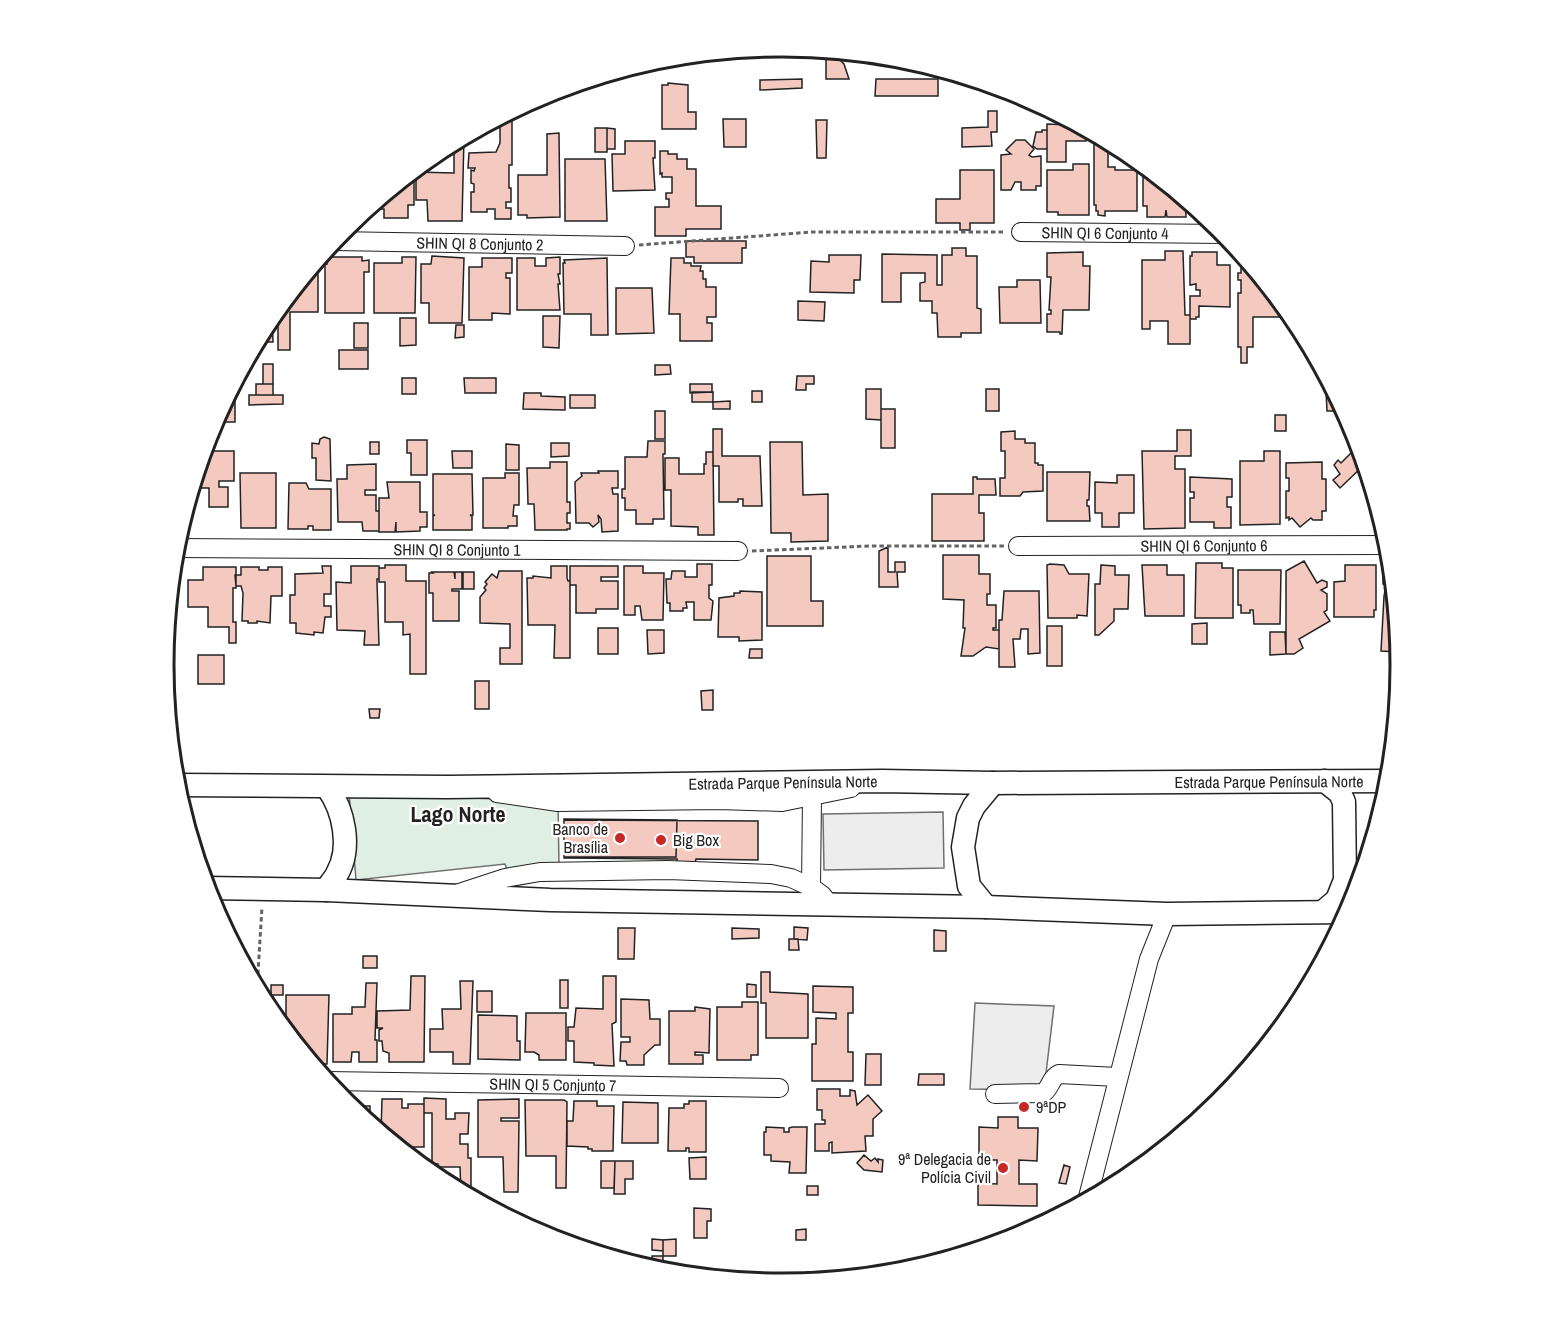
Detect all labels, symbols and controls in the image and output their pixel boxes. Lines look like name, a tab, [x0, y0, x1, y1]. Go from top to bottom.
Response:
street label: SHIN QI 6 Conjunto 4	[1041, 221, 1169, 244]
street label: SHIN QI 8 Conjunto 2	[416, 231, 544, 256]
street label: SHIN QI 6 Conjunto 6	[1140, 534, 1268, 557]
street label: SHIN QI 8 Conjunto 1	[393, 538, 521, 561]
street label: Estrada Parque Península Norte	[688, 770, 878, 795]
street label: Estrada Parque Península Norte	[1174, 770, 1364, 793]
district label: Lago Norte	[410, 799, 506, 829]
place label: Banco de Brasília	[553, 818, 609, 858]
place label: Big Box	[673, 829, 719, 851]
marker: Banco de Brasília	[613, 831, 627, 845]
marker: Big Box	[654, 833, 668, 847]
street label: SHIN QI 5 Conjunto 7	[489, 1073, 617, 1096]
place label: 9ªDP	[1036, 1096, 1067, 1118]
marker: 9ªDP	[1017, 1100, 1031, 1114]
place label: 9ª Delegacia de Polícia Civil	[898, 1148, 991, 1188]
marker: 9ª Delegacia de Polícia Civil	[996, 1161, 1010, 1175]

